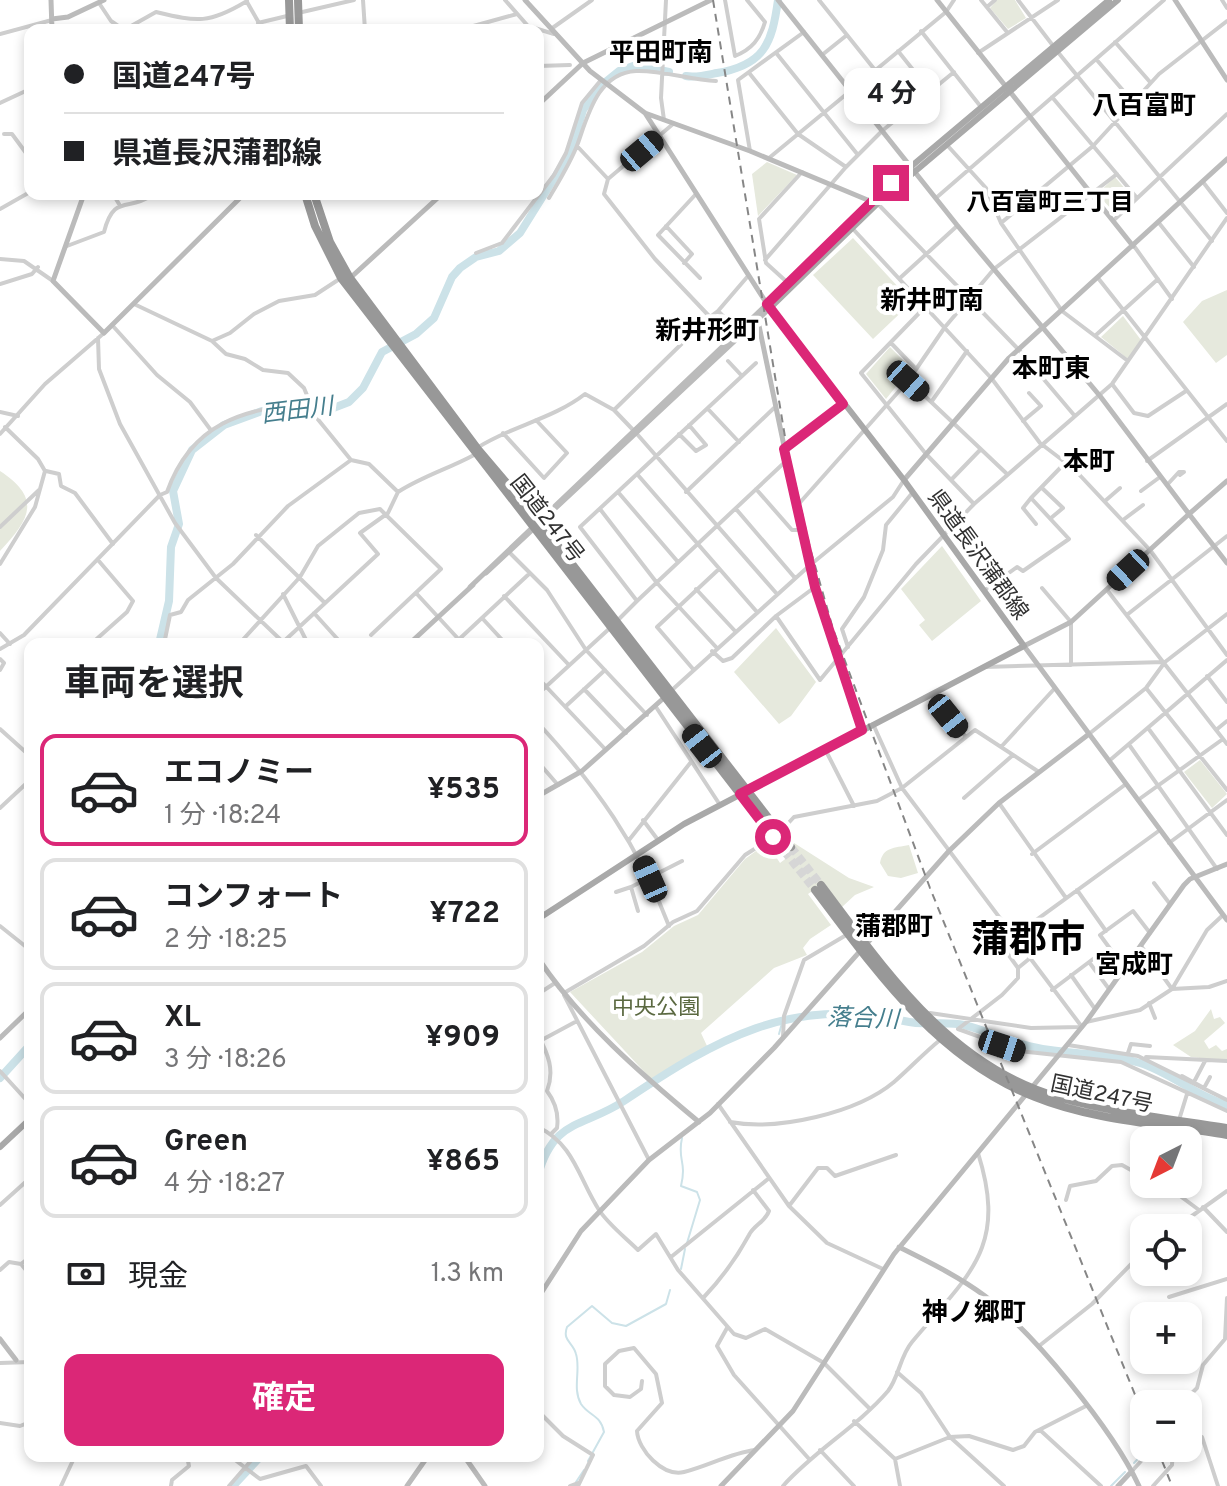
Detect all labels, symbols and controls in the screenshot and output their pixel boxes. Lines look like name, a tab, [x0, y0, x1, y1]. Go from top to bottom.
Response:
district label: 平田町南	[609, 38, 713, 71]
text: 国道247号	[112, 60, 256, 97]
callout: 4 分	[843, 67, 939, 123]
text: 4 分	[867, 79, 917, 112]
district label: 八百富町	[1092, 91, 1196, 124]
car	[616, 126, 668, 176]
text: 県道長沢蒲郡線	[112, 137, 322, 174]
route end	[873, 165, 909, 201]
district label: 八百富町三丁目	[966, 189, 1134, 219]
district label: 新井町南	[880, 286, 984, 319]
district label: 新井形町	[655, 316, 759, 349]
district label: 本町東	[1012, 354, 1090, 387]
car	[882, 356, 934, 406]
water label: 西田川	[260, 392, 338, 431]
district label: 本町	[1063, 447, 1115, 480]
street label: 国道247号	[503, 470, 589, 569]
street label: 県道長沢蒲郡線	[921, 485, 1033, 626]
car	[1102, 545, 1154, 595]
text: 車両を選択	[64, 663, 244, 709]
car	[924, 690, 972, 742]
car	[678, 720, 726, 772]
icon: car	[68, 754, 140, 826]
text: エコノミー	[164, 756, 314, 793]
text: ¥535	[427, 772, 500, 809]
text: 1 分 · 18:24	[164, 800, 281, 833]
route start	[755, 819, 791, 855]
car	[629, 852, 671, 906]
icon: car	[68, 878, 140, 950]
text: コンフォート	[164, 880, 343, 917]
text: ¥722	[429, 896, 500, 933]
district label: 蒲郡町	[855, 912, 933, 945]
district label: 蒲郡市	[971, 918, 1085, 967]
text: 2 分 · 18:25	[164, 924, 288, 957]
district label: 宮成町	[1095, 950, 1173, 983]
park label: 中央公園	[612, 995, 700, 1022]
text: XL	[164, 1000, 201, 1037]
icon: car	[68, 1002, 140, 1074]
water label: 落合川	[826, 1004, 902, 1036]
text: ¥909	[425, 1020, 500, 1057]
car	[975, 1027, 1029, 1065]
text: 3 分 · 18:26	[164, 1044, 287, 1077]
street label: 国道247号	[1048, 1071, 1155, 1119]
text: Green	[164, 1124, 248, 1161]
icon: car	[68, 1126, 140, 1198]
north arrow	[1130, 1126, 1202, 1198]
map controls	[1130, 1126, 1202, 1462]
text: ¥865	[426, 1144, 500, 1181]
text: 4 分 · 18:27	[164, 1168, 285, 1201]
button: locate	[1130, 1214, 1202, 1286]
icon: cash	[64, 1252, 108, 1296]
text: 1.3 km	[431, 1258, 504, 1291]
text: 現金	[128, 1260, 188, 1297]
district label: 神ノ郷町	[922, 1298, 1026, 1331]
button: +	[1130, 1302, 1202, 1374]
button: 確定	[64, 1354, 504, 1446]
button: −	[1130, 1390, 1202, 1462]

